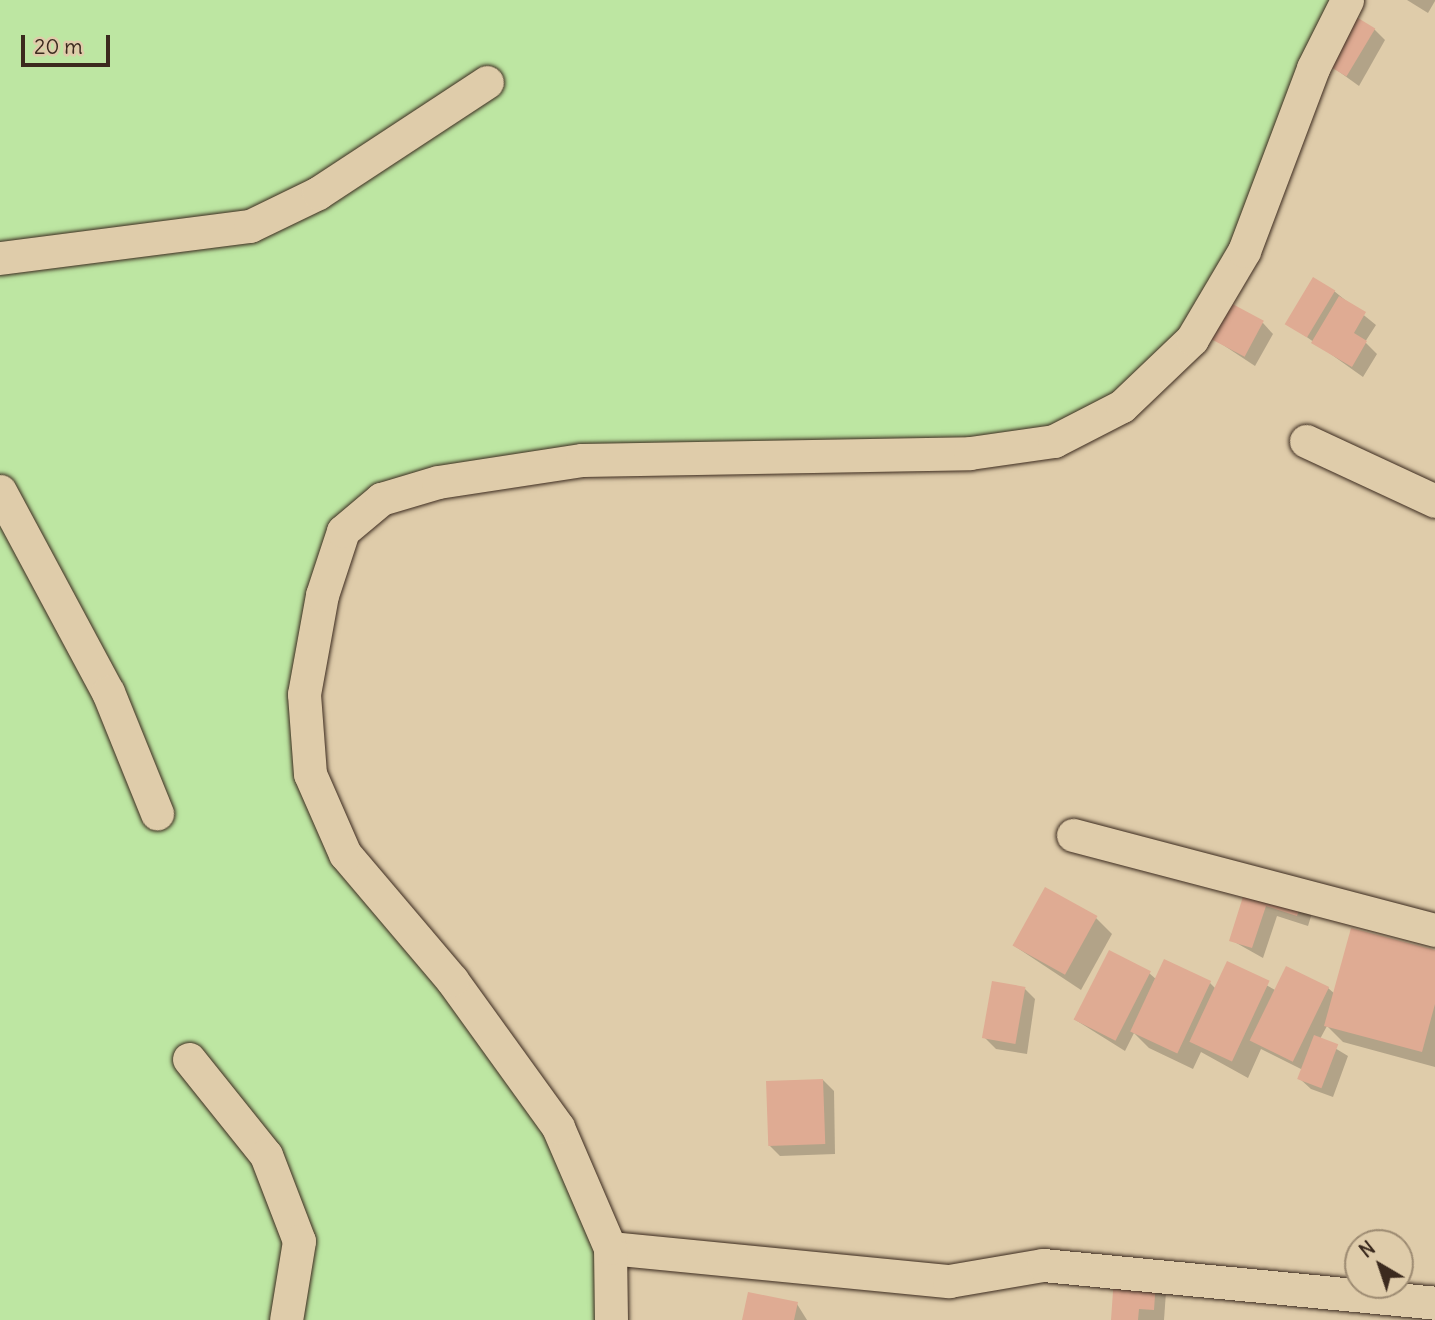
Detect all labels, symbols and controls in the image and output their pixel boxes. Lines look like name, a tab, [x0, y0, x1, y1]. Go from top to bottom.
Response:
scale bar	[24, 21, 114, 65]
text: 20 m	[34, 33, 83, 60]
north arrow	[1344, 1229, 1414, 1299]
text: N	[1354, 1236, 1380, 1263]

